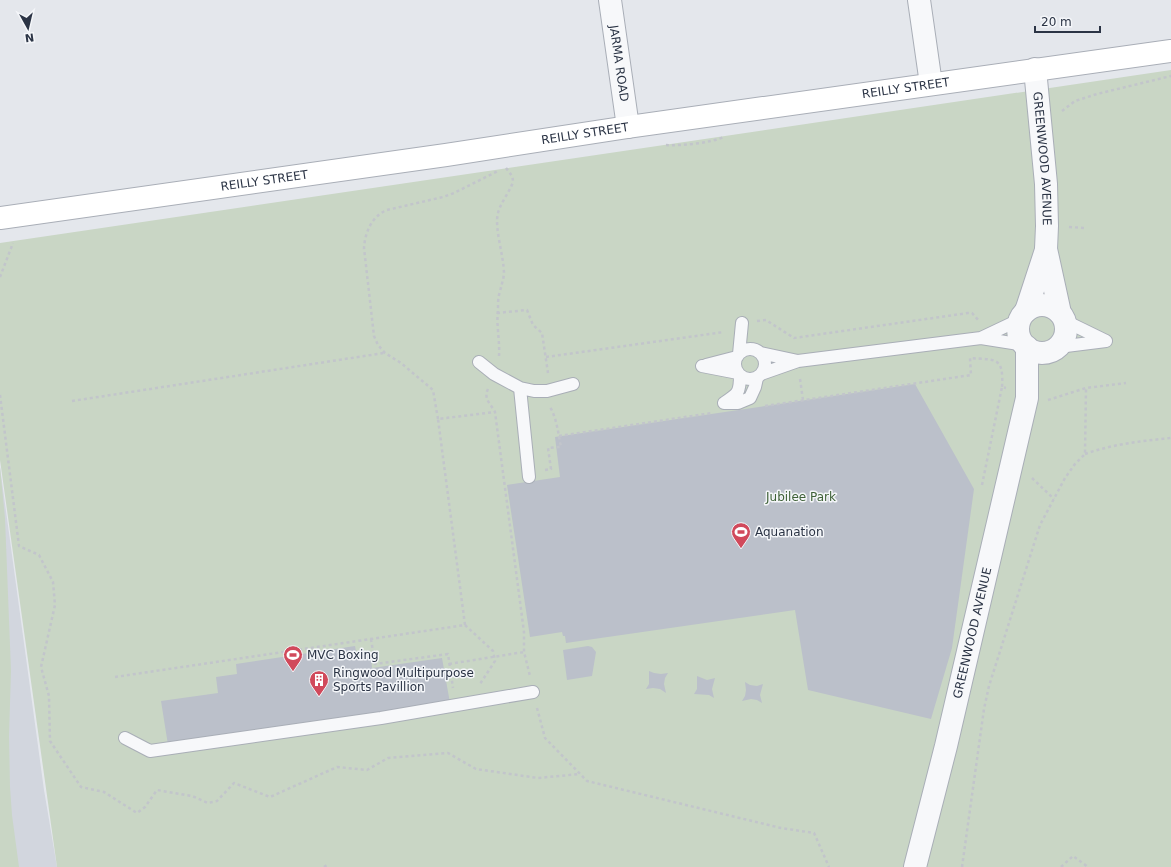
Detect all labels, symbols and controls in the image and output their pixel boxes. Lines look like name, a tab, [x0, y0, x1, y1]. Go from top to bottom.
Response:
north arrow	[8, 8, 48, 48]
scale bar	[1035, 8, 1100, 34]
text: 20 m	[1041, 15, 1072, 29]
street label: JARMA ROAD	[606, 23, 631, 103]
text: N	[24, 30, 35, 44]
street label: REILLY STREET	[861, 75, 951, 101]
street label: GREENWOOD AVENUE	[1030, 91, 1054, 226]
street label: REILLY STREET	[540, 120, 630, 147]
street label: REILLY STREET	[220, 167, 310, 194]
park label: Jubilee Park	[765, 490, 836, 504]
sports icon: Aquanation	[730, 521, 752, 549]
place label: Aquanation	[755, 525, 824, 539]
street label: GREENWOOD AVENUE	[950, 566, 994, 700]
sports icon: MVC Boxing	[282, 644, 304, 672]
place label: MVC Boxing	[307, 648, 379, 662]
place label: Ringwood Multipurpose Sports Pavillion	[333, 666, 474, 694]
building icon: Ringwood Multipurpose Sports Pavillion	[308, 669, 330, 697]

